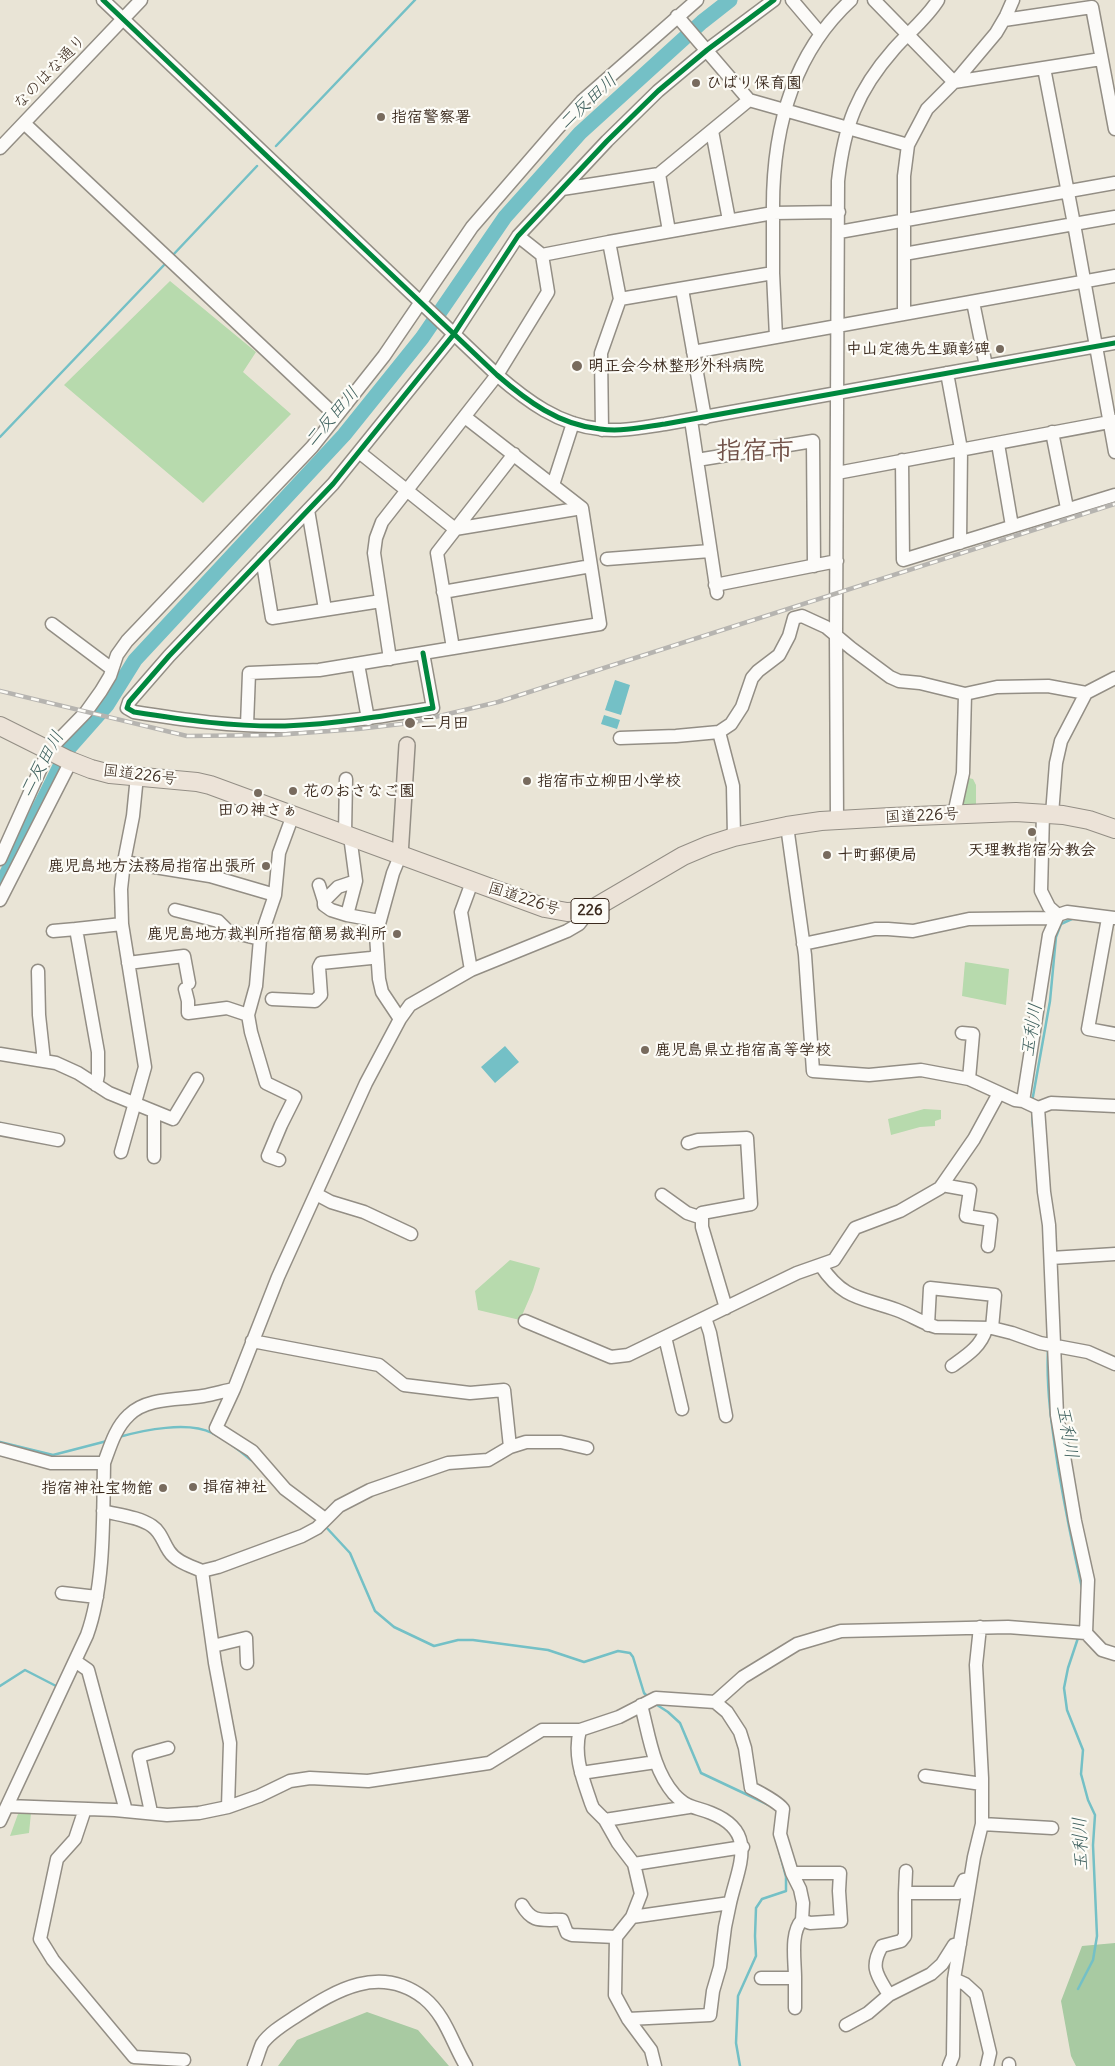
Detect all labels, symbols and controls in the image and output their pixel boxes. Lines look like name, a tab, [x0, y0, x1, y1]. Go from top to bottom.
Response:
street label: なのはな通り	[10, 31, 90, 113]
water label: 二反田川	[554, 70, 622, 134]
place label: ひばり保育園	[706, 73, 802, 93]
marker: ひばり保育園	[690, 77, 702, 89]
place label: 指宿警察署	[391, 107, 471, 127]
marker: 指宿警察署	[375, 111, 387, 123]
place label: 中山定徳先生顕彰碑	[846, 339, 990, 359]
marker: 中山定徳先生顕彰碑	[994, 343, 1006, 355]
place label: 明正会今林整形外科病院	[588, 356, 764, 376]
marker: 明正会今林整形外科病院	[570, 359, 584, 373]
water label: 二反田川	[300, 383, 364, 451]
district label: 指宿市	[716, 436, 794, 468]
place label: 二月田	[421, 713, 469, 733]
marker: 二月田	[403, 716, 417, 730]
water label: 二反田川	[15, 727, 69, 801]
street label: 国道226号	[102, 761, 178, 789]
place label: 指宿市立柳田小学校	[537, 771, 681, 791]
marker: 指宿市立柳田小学校	[521, 775, 533, 787]
place label: 花のおさなご園	[303, 781, 415, 801]
marker: 花のおさなご園	[287, 785, 299, 797]
marker: 田の神さぁ	[252, 787, 264, 799]
place label: 田の神さぁ	[218, 800, 298, 820]
street label: 国道226号	[884, 804, 960, 828]
marker: 天理教指宿分教会	[1026, 826, 1038, 838]
place label: 天理教指宿分教会	[968, 840, 1096, 860]
place label: 十町郵便局	[837, 845, 917, 865]
marker: 十町郵便局	[821, 849, 833, 861]
place label: 鹿児島地方法務局指宿出張所	[48, 856, 256, 876]
marker: 鹿児島地方法務局指宿出張所	[260, 860, 272, 872]
street label: 国道226号	[485, 878, 563, 920]
road number: 226	[571, 898, 609, 924]
place label: 鹿児島地方裁判所指宿簡易裁判所	[147, 924, 387, 944]
marker: 鹿児島地方裁判所指宿簡易裁判所	[391, 928, 403, 940]
water label: 玉利川	[1017, 1002, 1047, 1058]
place label: 鹿児島県立指宿高等学校	[655, 1040, 831, 1060]
marker: 鹿児島県立指宿高等学校	[639, 1044, 651, 1056]
water label: 玉利川	[1052, 1404, 1082, 1460]
place label: 揖宿神社	[203, 1477, 267, 1497]
place label: 指宿神社宝物館	[41, 1478, 153, 1498]
marker: 揖宿神社	[187, 1481, 199, 1493]
marker: 指宿神社宝物館	[157, 1482, 169, 1494]
water label: 玉利川	[1069, 1817, 1093, 1871]

